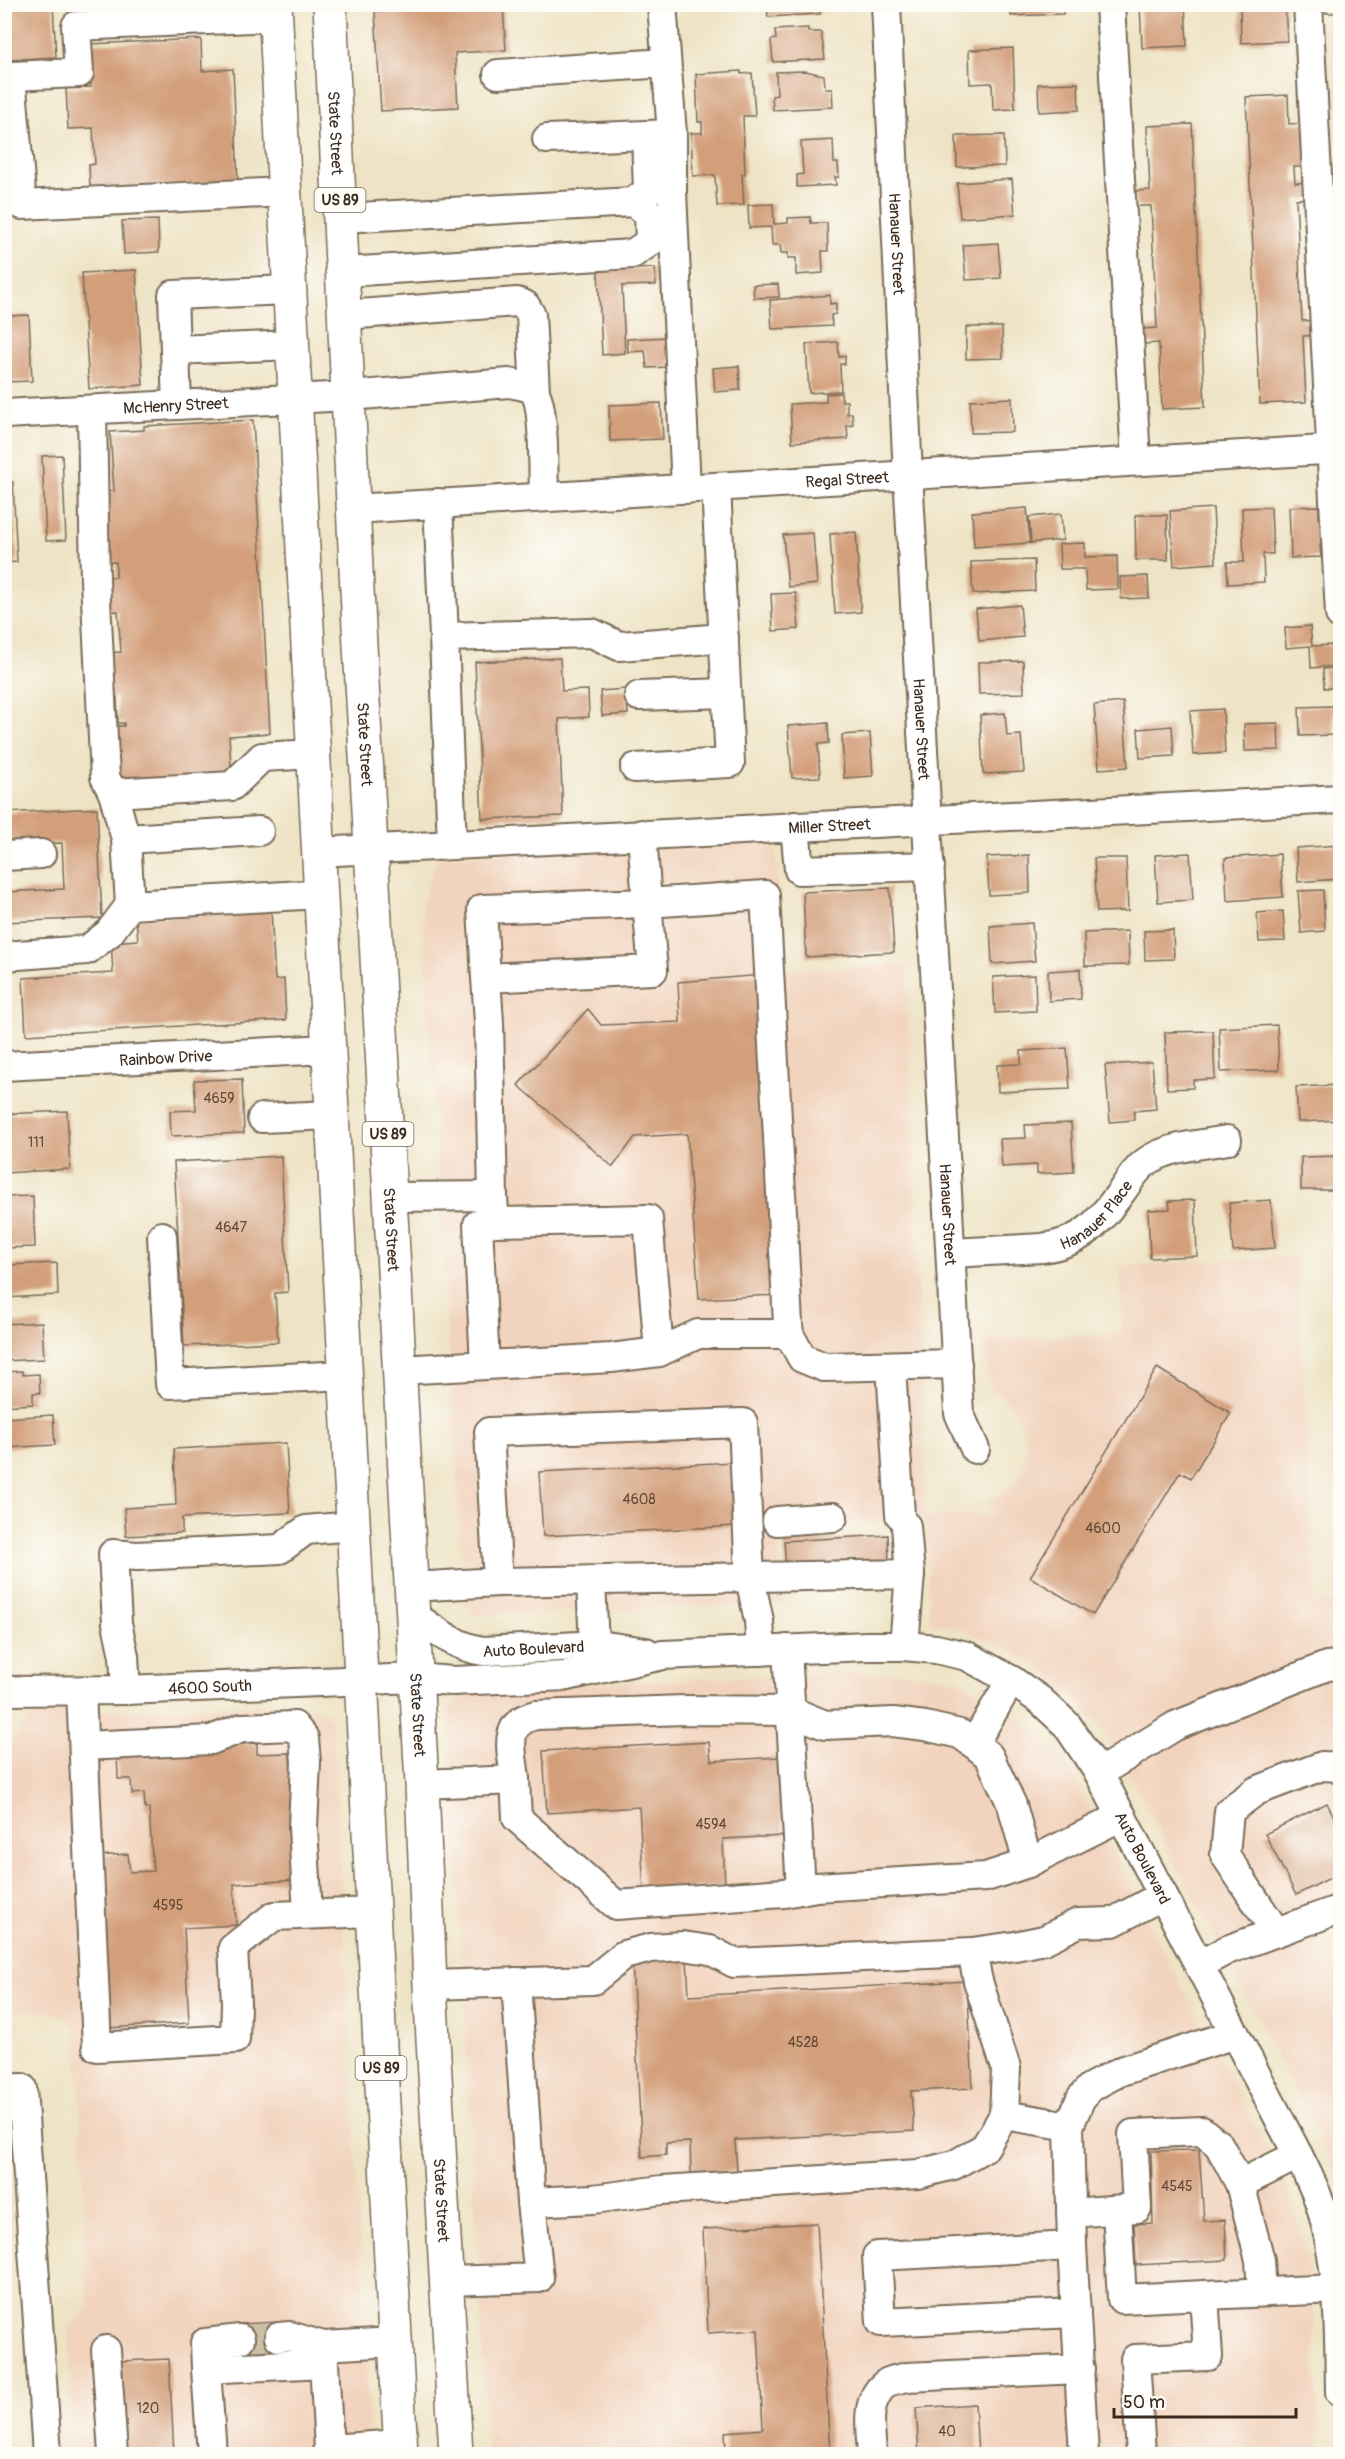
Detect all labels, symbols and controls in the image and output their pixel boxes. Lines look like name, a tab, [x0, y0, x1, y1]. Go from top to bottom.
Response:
street label: State Street	[323, 90, 347, 176]
road number: US 89	[314, 188, 366, 212]
street label: Hanauer Street	[884, 192, 909, 296]
street label: McHenry Street	[123, 393, 229, 419]
street label: Regal Street	[805, 467, 890, 492]
street label: Hanauer Street	[908, 678, 934, 781]
street label: State Street	[352, 702, 377, 787]
street label: Miller Street	[788, 814, 872, 839]
street label: Rainbow Drive	[119, 1046, 213, 1071]
house number: 4659	[203, 1090, 235, 1107]
road number: US 89	[362, 1122, 414, 1146]
house number: 111	[28, 1134, 44, 1151]
street label: Hanauer Street	[934, 1163, 960, 1266]
street label: Hanauer Place	[1057, 1177, 1137, 1255]
street label: State Street	[379, 1187, 403, 1273]
house number: 4647	[215, 1219, 247, 1236]
house number: 4608	[623, 1491, 655, 1508]
house number: 4600	[1085, 1520, 1121, 1537]
street label: Auto Boulevard	[482, 1637, 585, 1662]
street label: State Street	[405, 1672, 430, 1758]
street label: 4600 South	[168, 1676, 252, 1699]
street label: Auto Boulevard	[1110, 1808, 1174, 1908]
house number: 4594	[695, 1816, 727, 1833]
house number: 4595	[153, 1897, 183, 1914]
house number: 4528	[788, 2034, 818, 2051]
road number: US 89	[356, 2056, 406, 2080]
street label: State Street	[429, 2158, 453, 2243]
house number: 4545	[1161, 2178, 1193, 2195]
scale bar	[1114, 2381, 1296, 2419]
text: 50 m	[1123, 2391, 1165, 2414]
house number: 120	[137, 2400, 159, 2417]
house number: 40	[938, 2423, 956, 2440]

